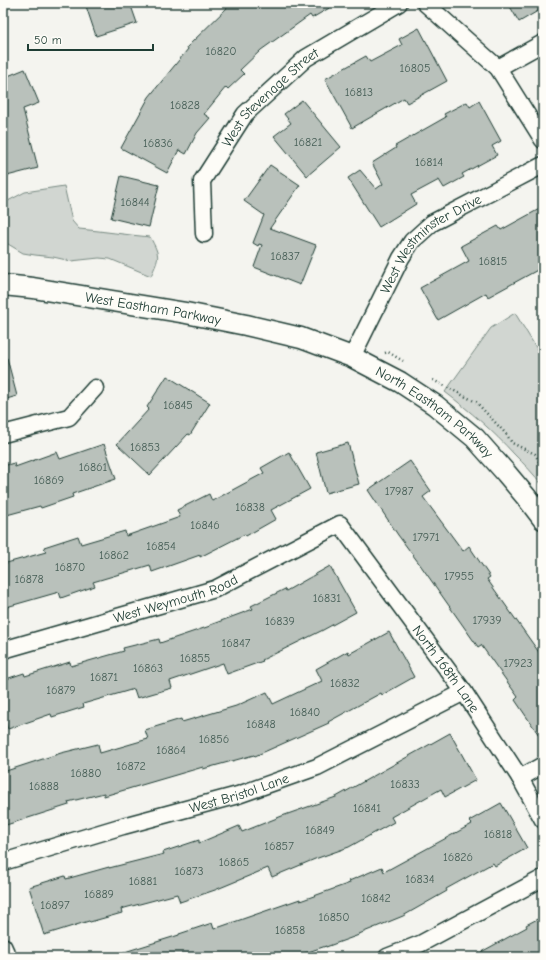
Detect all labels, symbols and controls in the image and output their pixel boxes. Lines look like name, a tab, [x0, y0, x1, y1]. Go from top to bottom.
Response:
scale bar	[28, 26, 153, 52]
text: 50 m	[34, 33, 62, 47]
house number: 16820	[205, 44, 237, 58]
street label: West Stevenage Street	[218, 44, 322, 150]
house number: 16805	[399, 61, 431, 75]
house number: 16813	[345, 85, 373, 99]
house number: 16828	[170, 98, 200, 112]
house number: 16821	[294, 135, 322, 149]
house number: 16836	[143, 136, 173, 150]
house number: 16814	[415, 155, 443, 169]
street label: West Westminster Drive	[376, 190, 484, 296]
house number: 16844	[120, 195, 150, 209]
house number: 16837	[270, 249, 300, 263]
house number: 16815	[479, 254, 507, 268]
street label: West Eastham Parkway	[84, 288, 223, 328]
street label: North Eastham Parkway	[373, 362, 497, 462]
house number: 16845	[163, 398, 193, 412]
house number: 16853	[130, 440, 160, 454]
house number: 16861	[79, 460, 108, 474]
house number: 16869	[34, 473, 64, 487]
house number: 17987	[385, 484, 414, 498]
house number: 16838	[235, 500, 265, 514]
house number: 16846	[190, 518, 220, 532]
house number: 17971	[412, 530, 440, 544]
house number: 16854	[146, 539, 176, 553]
house number: 16862	[99, 548, 129, 562]
house number: 16870	[55, 560, 85, 574]
house number: 17955	[444, 569, 474, 583]
street label: West Weymouth Road	[111, 570, 240, 626]
house number: 16878	[14, 572, 44, 586]
house number: 16831	[313, 591, 341, 605]
house number: 17939	[472, 613, 502, 627]
house number: 16839	[265, 614, 295, 628]
street label: North 168th Lane	[409, 622, 483, 716]
house number: 16847	[222, 636, 251, 650]
house number: 16855	[180, 651, 210, 665]
house number: 17923	[503, 656, 533, 670]
house number: 16863	[133, 661, 163, 675]
house number: 16871	[90, 670, 118, 684]
house number: 16832	[330, 676, 360, 690]
house number: 16879	[46, 683, 76, 697]
house number: 16840	[290, 705, 320, 719]
house number: 16848	[246, 717, 276, 731]
house number: 16856	[199, 732, 229, 746]
house number: 16864	[156, 743, 186, 757]
house number: 16872	[116, 759, 146, 773]
house number: 16880	[71, 766, 101, 780]
street label: West Bristol Lane	[187, 769, 291, 816]
house number: 16833	[390, 777, 420, 791]
house number: 16888	[29, 779, 59, 793]
house number: 16841	[353, 801, 381, 815]
house number: 16849	[305, 823, 335, 837]
house number: 16818	[484, 827, 512, 841]
house number: 16857	[264, 839, 294, 853]
house number: 16826	[443, 850, 473, 864]
house number: 16865	[219, 855, 249, 869]
house number: 16873	[174, 864, 204, 878]
house number: 16834	[405, 872, 435, 886]
house number: 16881	[129, 874, 157, 888]
house number: 16889	[84, 887, 114, 901]
house number: 16842	[361, 891, 391, 905]
house number: 16897	[40, 898, 70, 912]
house number: 16850	[318, 910, 350, 924]
house number: 16858	[275, 923, 305, 937]

